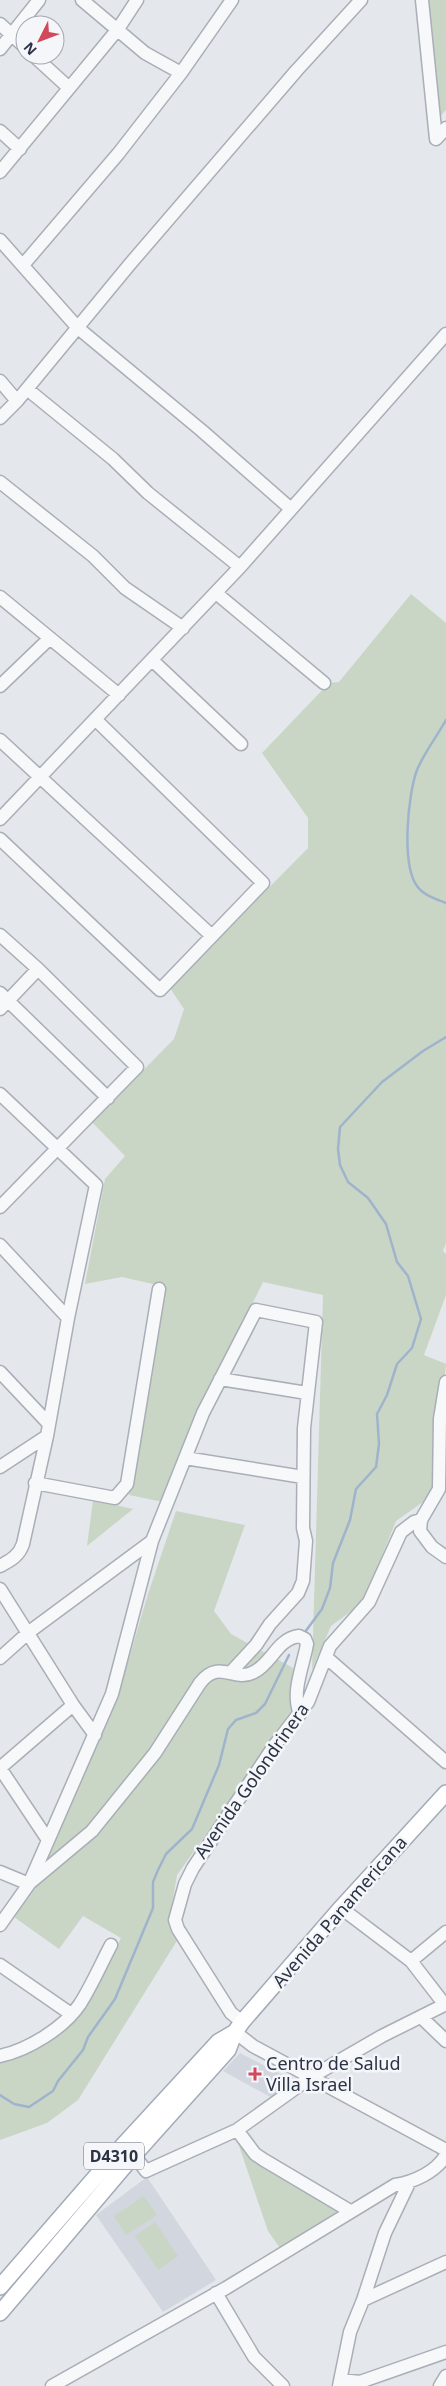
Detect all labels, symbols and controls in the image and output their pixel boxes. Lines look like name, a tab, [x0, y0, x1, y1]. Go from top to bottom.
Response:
north arrow	[15, 15, 65, 65]
text: N	[19, 38, 41, 60]
street label: Avenida Golondrinera	[188, 1698, 314, 1863]
street label: Avenida Panamericana	[267, 1830, 412, 1992]
place label: Centro de Salud Villa Israel	[266, 2051, 401, 2096]
marker: Centro de Salud Villa Israel	[248, 2067, 262, 2081]
road number: D4310	[84, 2142, 144, 2170]

